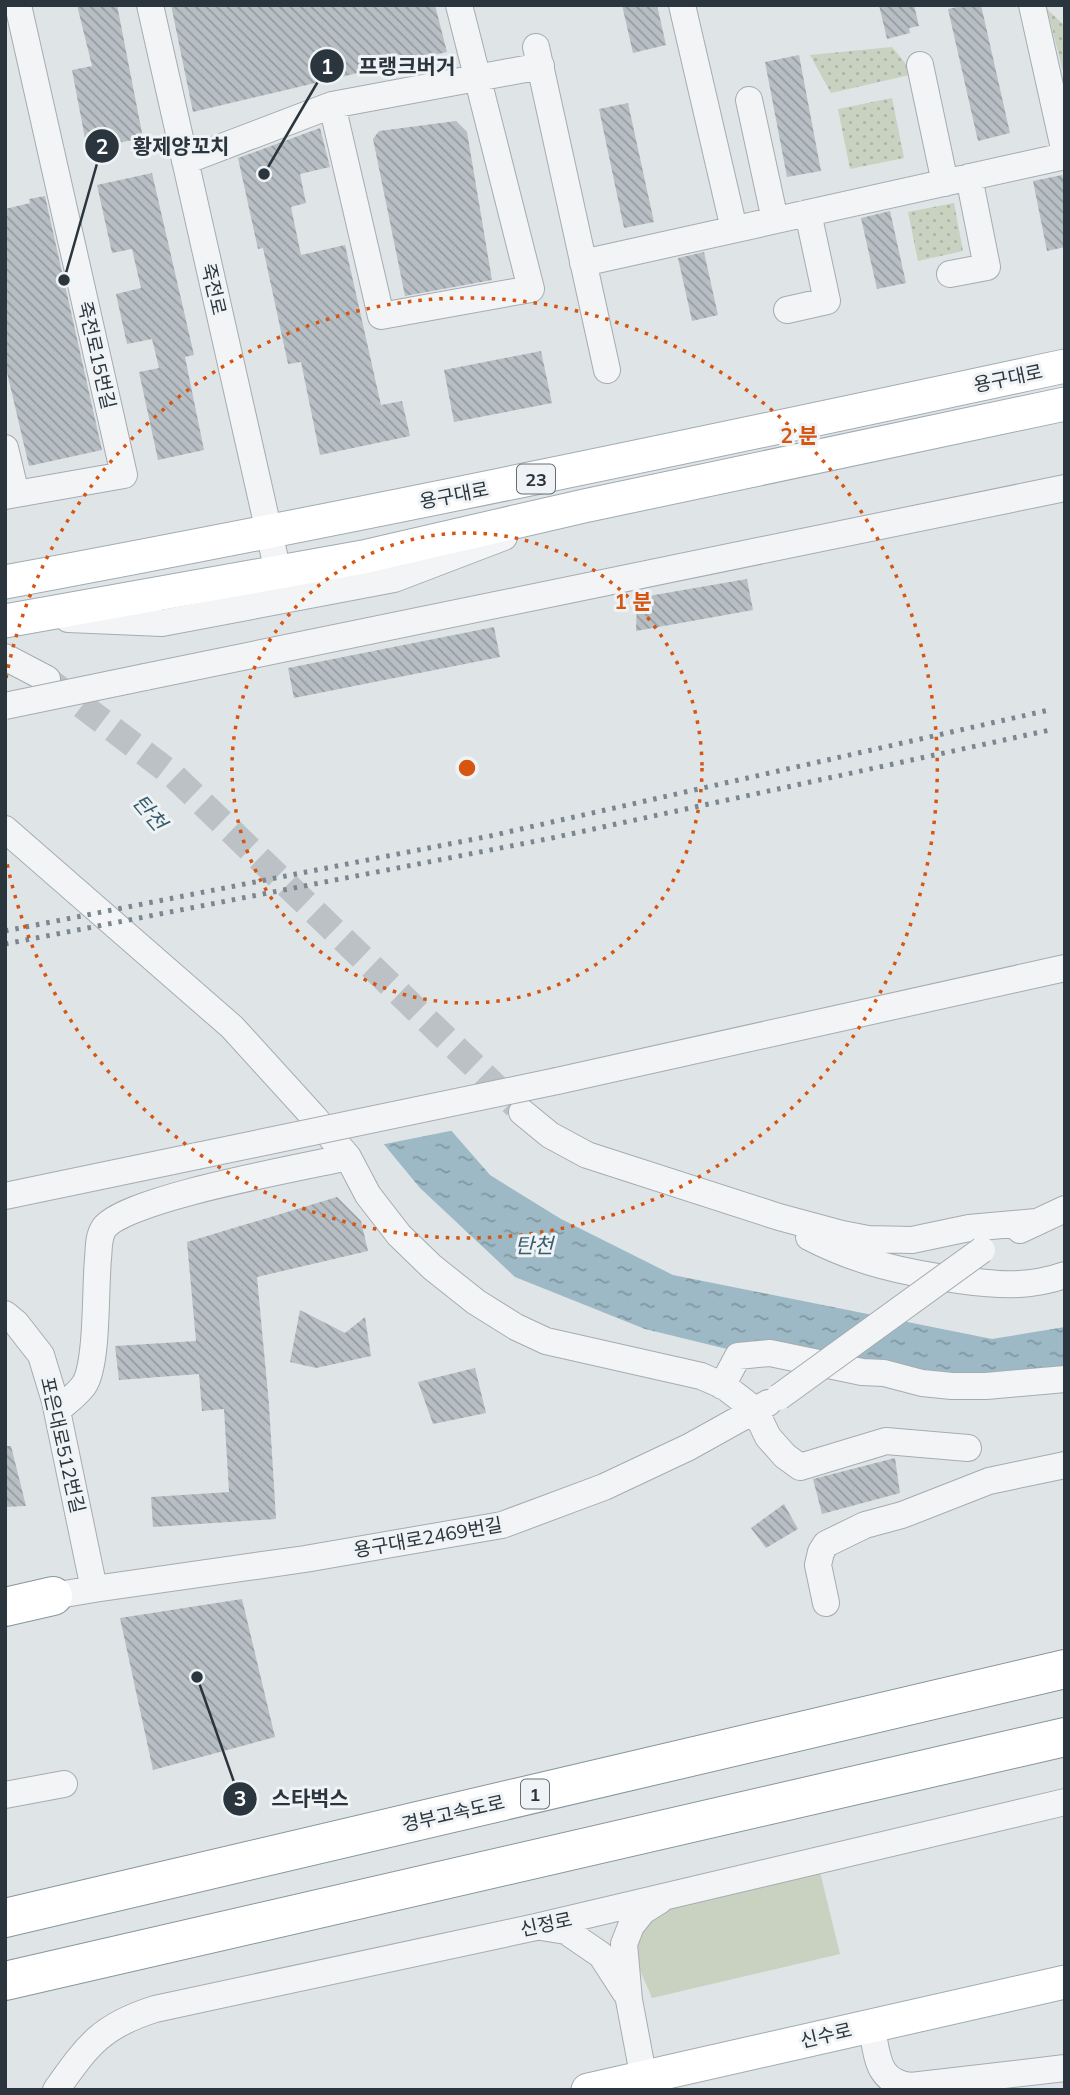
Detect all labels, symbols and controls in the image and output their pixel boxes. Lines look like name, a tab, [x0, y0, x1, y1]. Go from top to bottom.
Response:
callout: 프랭크버거	[309, 45, 469, 87]
text: 1	[321, 53, 333, 79]
text: 프랭크버거	[359, 53, 455, 79]
callout: 황제양꼬치	[84, 125, 244, 167]
text: 2	[96, 133, 108, 159]
text: 황제양꼬치	[133, 133, 229, 159]
street label: 죽전로	[196, 261, 232, 317]
street label: 죽전로15번길	[73, 299, 121, 411]
street label: 용구대로	[971, 359, 1045, 397]
text: 2 분	[780, 422, 818, 448]
road number: 23	[517, 464, 555, 494]
street label: 용구대로	[417, 477, 491, 513]
text: 1 분	[614, 588, 652, 614]
centre of rings	[455, 756, 479, 780]
water label: 탄천	[128, 789, 174, 837]
water label: 탄천	[515, 1232, 556, 1258]
street label: 포은대로512번길	[36, 1375, 90, 1515]
street label: 용구대로2469번길	[352, 1512, 504, 1562]
callout: 스타벅스	[223, 1778, 363, 1820]
road number: 1	[521, 1779, 549, 1808]
text: 3	[234, 1785, 246, 1811]
text: 스타벅스	[271, 1785, 349, 1811]
street label: 경부고속도로	[399, 1790, 507, 1836]
street label: 신정로	[518, 1907, 574, 1941]
street label: 신수로	[798, 2017, 854, 2053]

